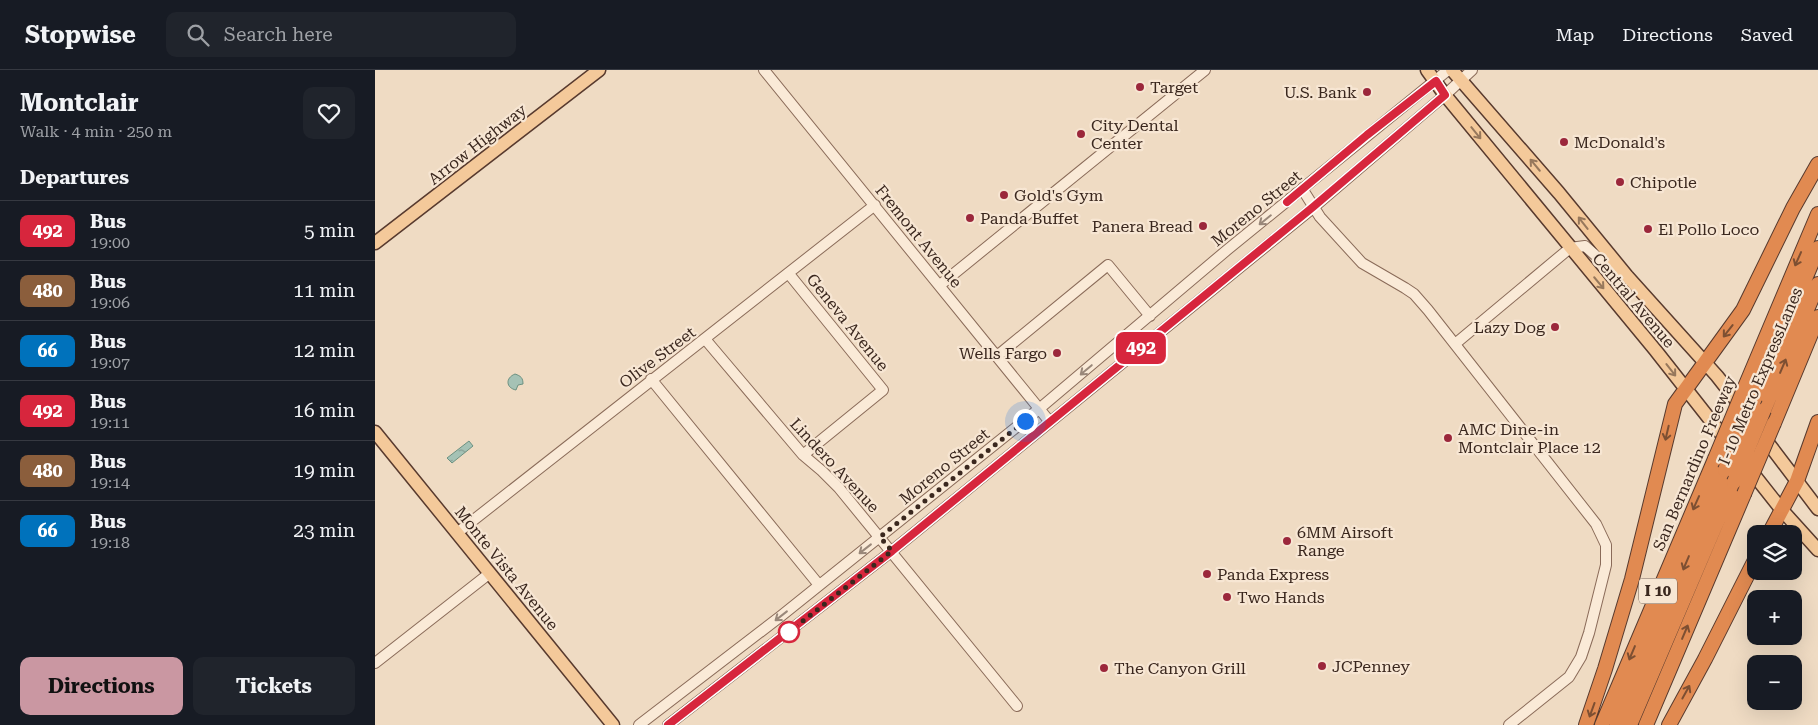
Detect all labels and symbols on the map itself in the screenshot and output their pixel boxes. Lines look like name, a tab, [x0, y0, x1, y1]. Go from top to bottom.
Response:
place label: Target	[1150, 78, 1198, 97]
marker: Target	[1134, 81, 1146, 93]
place label: U.S. Bank	[1284, 83, 1357, 102]
marker: U.S. Bank	[1361, 86, 1373, 98]
street label: Arrow Highway	[424, 100, 531, 189]
place label: City Dental Center	[1091, 116, 1178, 153]
one-way arrow	[1471, 126, 1482, 139]
marker: City Dental Center	[1075, 128, 1087, 140]
place label: McDonald's	[1574, 133, 1666, 152]
marker: McDonald's	[1558, 136, 1570, 148]
one-way arrow	[1530, 159, 1541, 172]
street label: Moreno Street	[1208, 166, 1305, 250]
place label: Chipotle	[1630, 173, 1697, 192]
marker: Chipotle	[1614, 176, 1626, 188]
street label: Fremont Avenue	[871, 181, 966, 292]
place label: Gold's Gym	[1014, 186, 1104, 205]
marker: Gold's Gym	[998, 189, 1010, 201]
place label: Panda Buffet	[980, 209, 1079, 228]
marker: Panda Buffet	[964, 212, 976, 224]
one-way arrow	[1258, 215, 1271, 226]
one-way arrow	[1578, 216, 1588, 230]
place label: Panera Bread	[1092, 217, 1193, 236]
marker: Panera Bread	[1197, 220, 1209, 232]
place label: El Pollo Loco	[1658, 220, 1760, 239]
marker: El Pollo Loco	[1642, 223, 1654, 235]
street label: Central Avenue	[1588, 249, 1679, 352]
one-way arrow	[1793, 251, 1803, 266]
street label: Geneva Avenue	[803, 270, 893, 375]
one-way arrow	[1594, 276, 1605, 289]
street label: I-10 Metro ExpressLanes	[1714, 284, 1807, 468]
place label: Lazy Dog	[1474, 318, 1546, 337]
marker: Lazy Dog	[1549, 321, 1561, 333]
street label: Olive Street	[615, 323, 699, 392]
one-way arrow	[1723, 324, 1734, 337]
line badge: 492	[1112, 332, 1170, 364]
place label: Wells Fargo	[959, 344, 1047, 363]
marker: Wells Fargo	[1051, 347, 1063, 359]
one-way arrow	[1780, 358, 1789, 373]
one-way arrow	[1665, 363, 1676, 376]
one-way arrow	[1080, 364, 1093, 375]
street label: San Bernardino Freeway	[1649, 372, 1740, 554]
your location	[1013, 409, 1038, 434]
street label: Lindero Avenue	[786, 414, 883, 517]
place label: AMC Dine-in Montclair Place 12	[1458, 420, 1601, 457]
street label: Moreno Street	[896, 424, 993, 508]
one-way arrow	[1662, 425, 1671, 441]
marker: AMC Dine-in Montclair Place 12	[1442, 432, 1454, 444]
one-way arrow	[1690, 495, 1700, 510]
street label: Monte Vista Avenue	[451, 503, 563, 634]
place label: 6MM Airsoft Range	[1297, 523, 1393, 560]
marker: 6MM Airsoft Range	[1281, 535, 1293, 547]
one-way arrow	[859, 544, 872, 555]
one-way arrow	[1680, 555, 1690, 570]
place label: Panda Express	[1217, 565, 1329, 584]
marker: Panda Express	[1201, 568, 1213, 580]
road number: I 10	[1639, 578, 1677, 604]
place label: Two Hands	[1237, 588, 1325, 607]
marker: Two Hands	[1221, 591, 1233, 603]
one-way arrow	[774, 610, 787, 621]
unlabelled marker	[778, 621, 800, 643]
one-way arrow	[1681, 625, 1691, 640]
one-way arrow	[1627, 645, 1636, 660]
place label: JCPenney	[1332, 657, 1410, 676]
place label: The Canyon Grill	[1114, 659, 1246, 678]
marker: JCPenney	[1316, 660, 1328, 672]
marker: The Canyon Grill	[1098, 662, 1110, 674]
one-way arrow	[1682, 685, 1692, 699]
one-way arrow	[1587, 701, 1596, 717]

